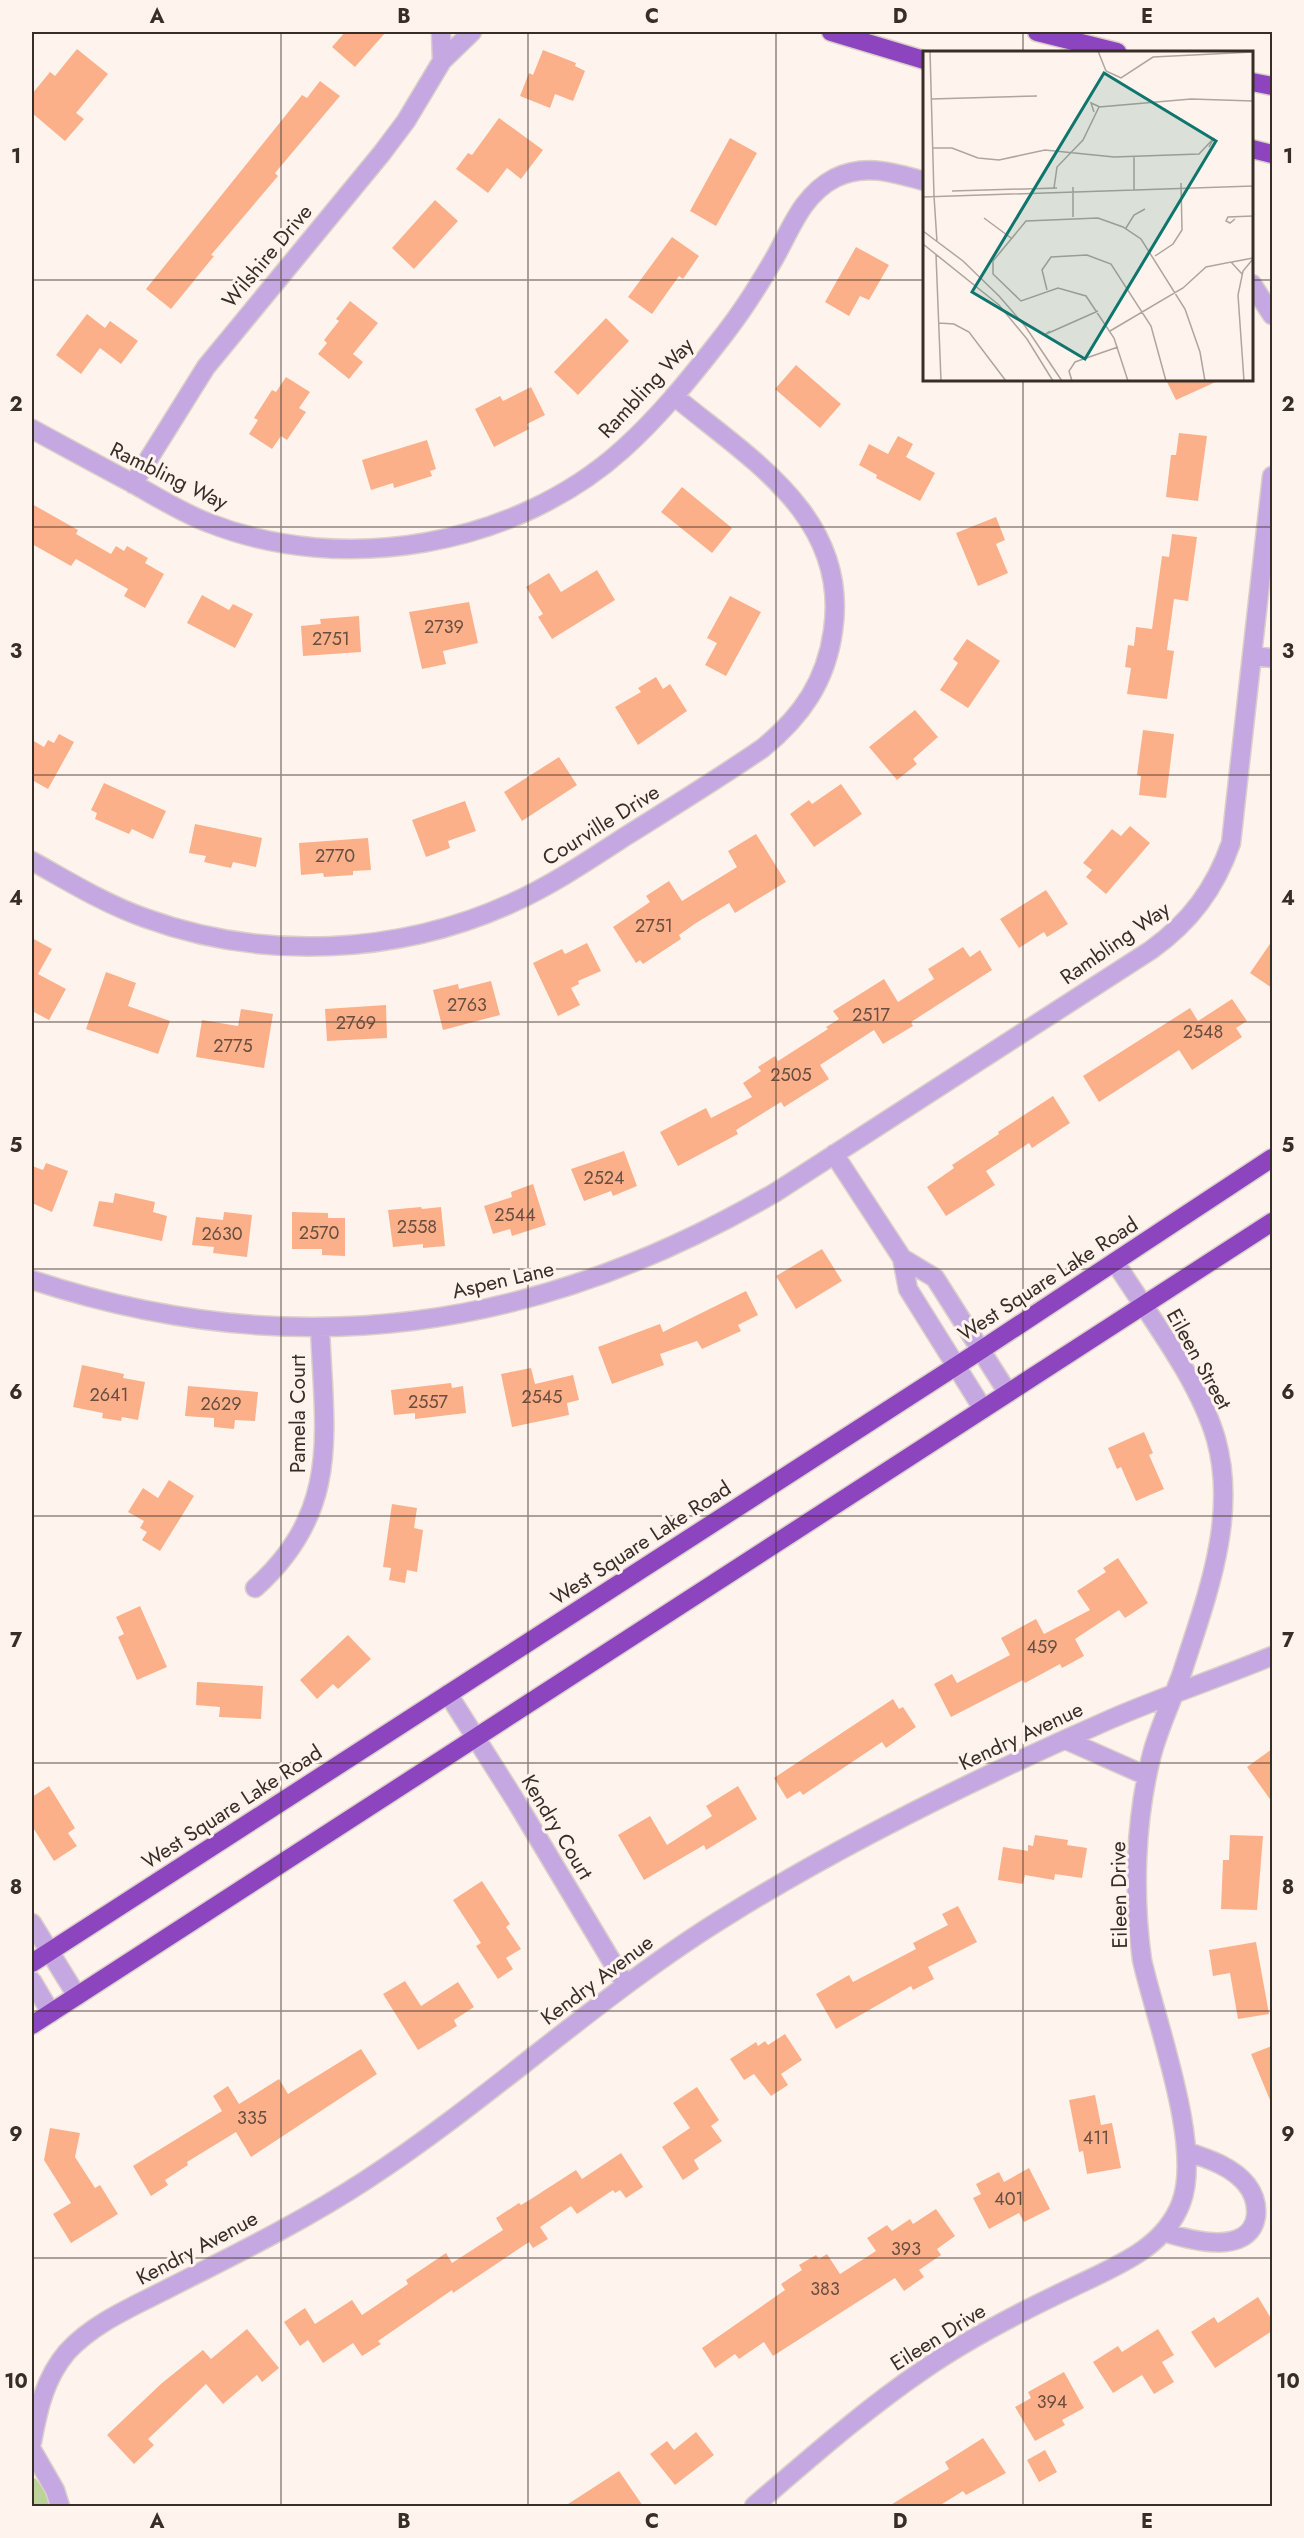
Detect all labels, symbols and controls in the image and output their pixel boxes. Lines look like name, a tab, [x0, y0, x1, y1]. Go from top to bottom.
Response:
text: A	[149, 2, 165, 31]
text: B	[397, 2, 411, 31]
text: C	[645, 2, 659, 31]
text: D	[893, 2, 907, 31]
text: E	[1141, 2, 1153, 31]
inset map	[923, 51, 1253, 381]
text: 1	[11, 142, 21, 171]
text: 1	[1283, 142, 1293, 171]
street label: Wilshire Drive	[215, 198, 319, 314]
street label: Rambling Way	[591, 331, 701, 445]
text: 2	[9, 390, 23, 419]
text: 2	[1281, 390, 1295, 419]
street label: Rambling Way	[105, 435, 234, 518]
house number: 2739	[424, 614, 464, 640]
house number: 2751	[312, 626, 350, 652]
text: 3	[10, 637, 22, 666]
text: 3	[1282, 637, 1294, 666]
street label: Courville Drive	[537, 777, 665, 873]
house number: 2770	[315, 843, 355, 869]
text: 4	[9, 884, 23, 913]
text: 4	[1281, 884, 1295, 913]
street label: Rambling Way	[1054, 894, 1177, 992]
house number: 2751	[635, 913, 673, 939]
house number: 2763	[447, 992, 487, 1018]
house number: 2517	[852, 1002, 891, 1028]
house number: 2769	[336, 1010, 376, 1036]
house number: 2548	[1183, 1019, 1223, 1045]
house number: 2775	[213, 1033, 253, 1059]
house number: 2505	[770, 1062, 812, 1088]
text: 5	[10, 1131, 23, 1160]
text: 5	[1282, 1131, 1295, 1160]
house number: 2524	[583, 1165, 625, 1191]
house number: 2544	[494, 1202, 536, 1228]
street label: West Square Lake Road	[952, 1209, 1144, 1349]
house number: 2558	[397, 1214, 437, 1240]
house number: 2570	[299, 1220, 340, 1246]
house number: 2630	[201, 1221, 243, 1247]
street label: Aspen Lane	[449, 1254, 557, 1306]
street label: Eileen Street	[1159, 1303, 1239, 1415]
street label: Pamela Court	[283, 1355, 313, 1473]
text: 6	[9, 1378, 23, 1407]
text: 6	[1281, 1378, 1295, 1407]
house number: 2641	[89, 1382, 129, 1408]
house number: 2545	[521, 1384, 563, 1410]
house number: 2557	[408, 1389, 449, 1415]
house number: 2629	[200, 1391, 242, 1417]
street label: West Square Lake Road	[545, 1473, 737, 1613]
text: 7	[10, 1626, 23, 1655]
text: 7	[1282, 1626, 1295, 1655]
house number: 459	[1026, 1634, 1058, 1660]
street label: Kendry Avenue	[954, 1694, 1088, 1778]
street label: West Square Lake Road	[136, 1737, 328, 1877]
street label: Kendry Court	[514, 1769, 600, 1885]
street label: Eileen Drive	[1103, 1841, 1135, 1949]
text: 8	[10, 1873, 22, 1902]
text: 8	[1282, 1873, 1294, 1902]
street label: Kendry Avenue	[535, 1928, 660, 2032]
house number: 335	[237, 2105, 267, 2131]
text: 9	[9, 2120, 23, 2149]
text: 9	[1281, 2120, 1295, 2149]
house number: 411	[1083, 2125, 1109, 2151]
house number: 401	[994, 2186, 1024, 2212]
street label: Kendry Avenue	[131, 2203, 263, 2293]
house number: 393	[891, 2236, 921, 2262]
house number: 383	[810, 2276, 840, 2302]
street label: Eileen Drive	[884, 2296, 992, 2378]
text: 10	[4, 2367, 28, 2396]
text: 10	[1276, 2367, 1300, 2396]
house number: 394	[1037, 2389, 1067, 2415]
text: A	[149, 2507, 165, 2536]
text: B	[397, 2507, 411, 2536]
text: C	[645, 2507, 659, 2536]
text: D	[893, 2507, 907, 2536]
text: E	[1141, 2507, 1153, 2536]

